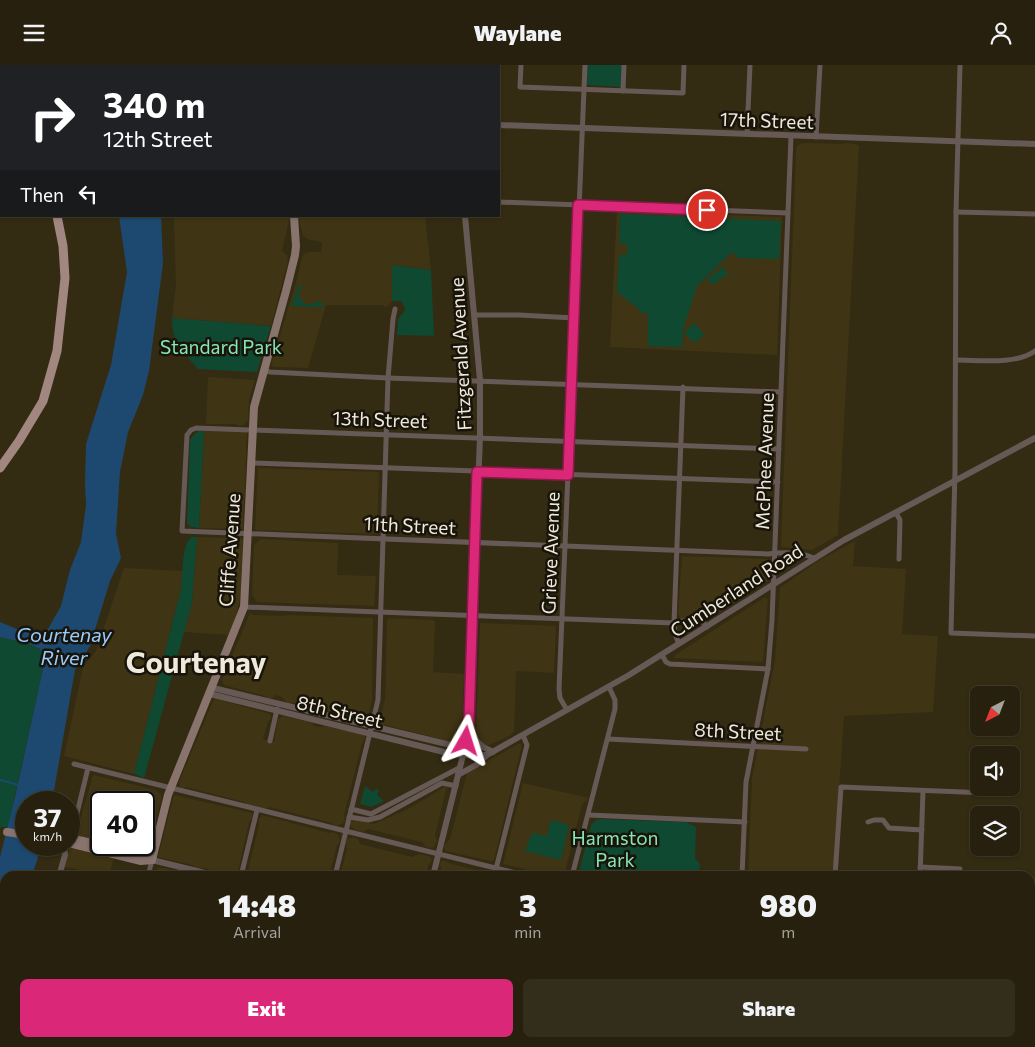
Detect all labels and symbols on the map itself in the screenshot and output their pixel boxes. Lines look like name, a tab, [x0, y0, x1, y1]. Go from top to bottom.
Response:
street label: 17th Street	[720, 107, 815, 133]
pin	[686, 189, 728, 231]
street label: Fitzgerald Avenue	[445, 277, 475, 431]
park label: Standard Park	[160, 335, 282, 358]
street label: McPhee Avenue	[750, 392, 778, 530]
street label: 13th Street	[332, 406, 428, 432]
street label: Grieve Avenue	[536, 491, 564, 615]
street label: Cliffe Avenue	[214, 492, 244, 608]
street label: 11th Street	[363, 511, 457, 539]
street label: Cumberland Road	[665, 539, 807, 641]
water label: Courtenay River	[16, 622, 112, 669]
district label: Courtenay	[126, 644, 266, 679]
north arrow	[970, 686, 1020, 736]
street label: 8th Street	[295, 690, 385, 732]
position arrow	[439, 714, 491, 766]
street label: 8th Street	[694, 717, 783, 745]
speed limit sign: 40	[90, 791, 155, 856]
park label: Harmston Park	[572, 826, 658, 871]

